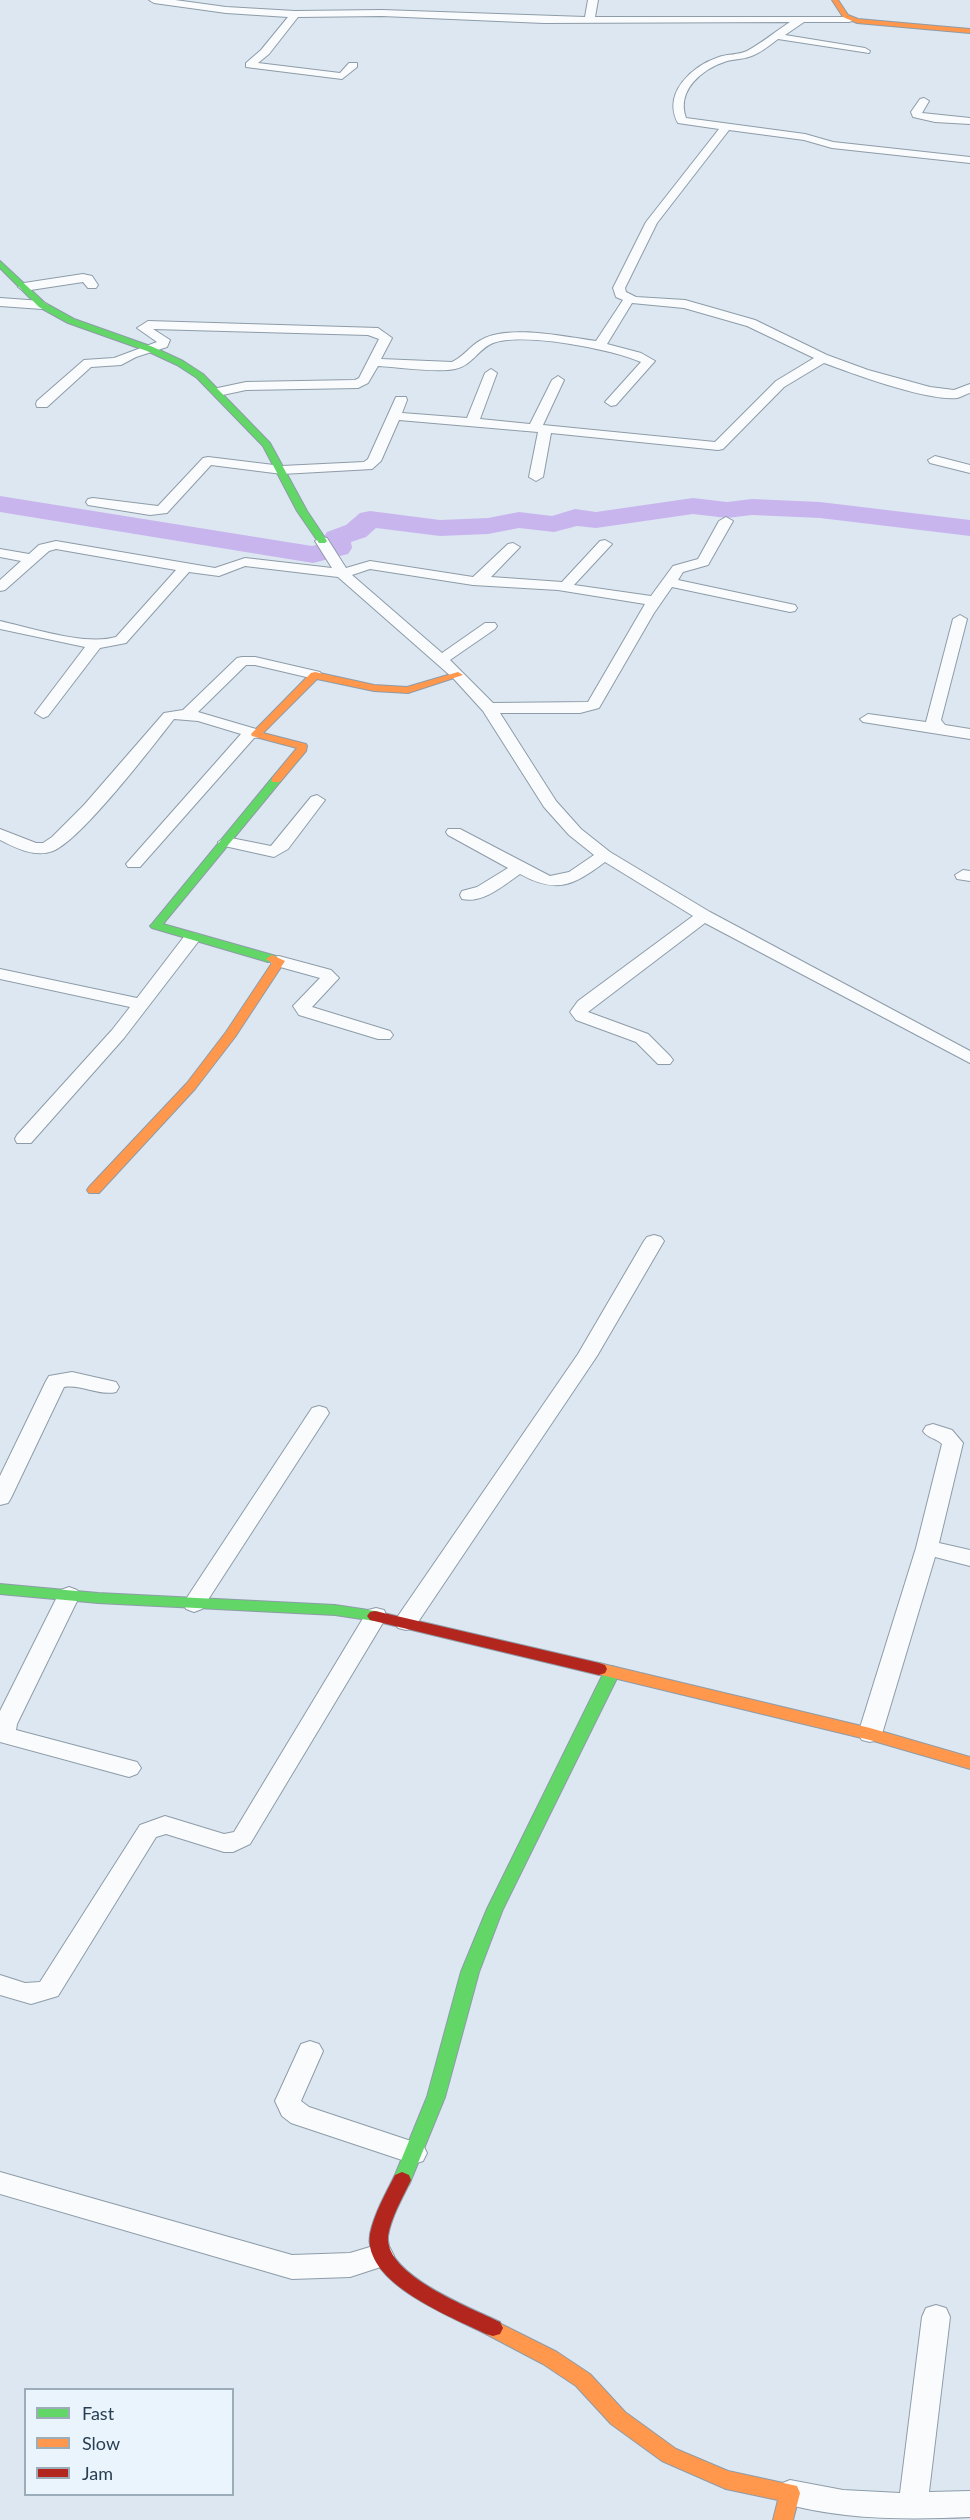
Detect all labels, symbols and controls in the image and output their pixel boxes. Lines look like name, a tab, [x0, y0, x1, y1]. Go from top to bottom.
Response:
legend	[24, 2388, 234, 2496]
text: Fast	[82, 2402, 114, 2424]
text: Slow	[82, 2432, 120, 2454]
text: Jam	[82, 2462, 113, 2484]

